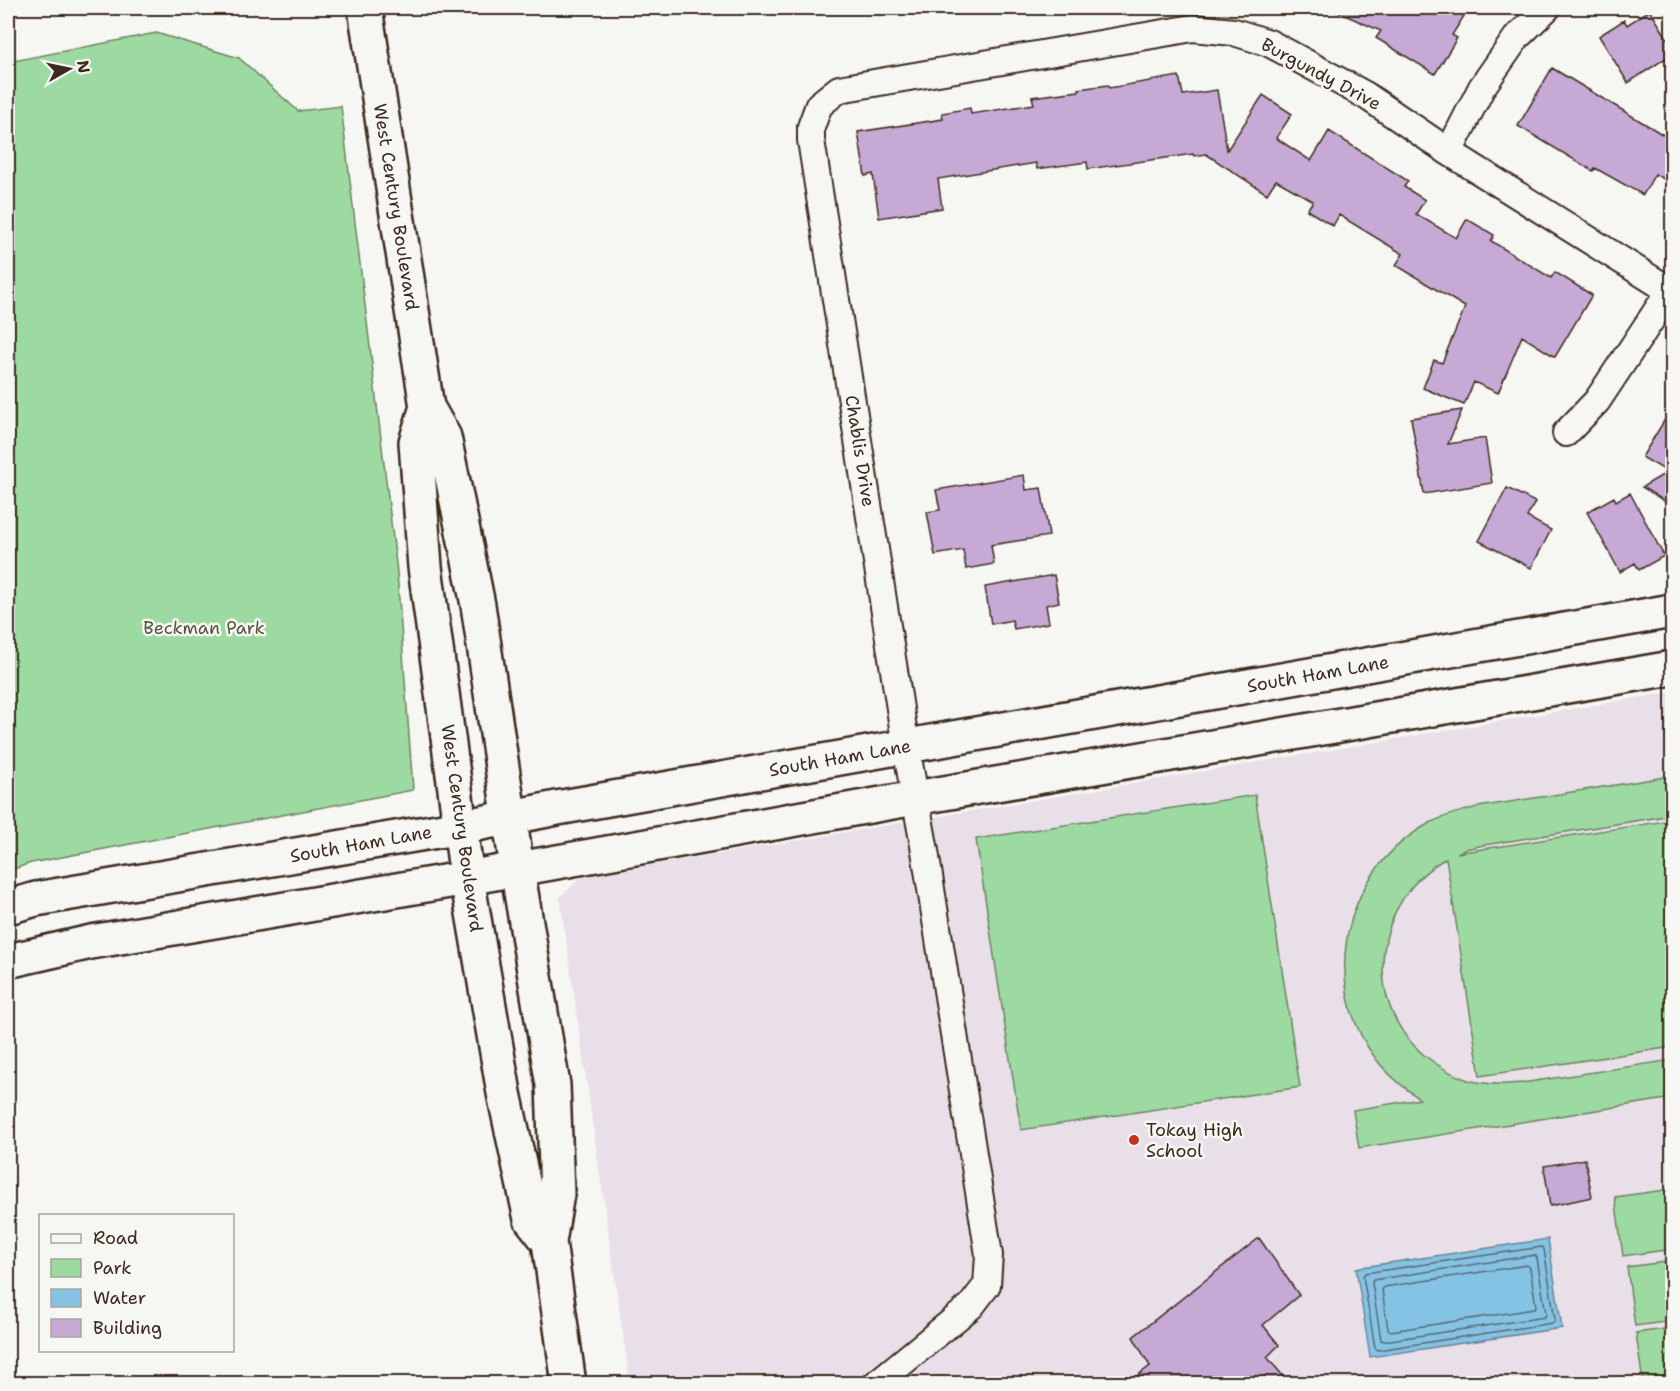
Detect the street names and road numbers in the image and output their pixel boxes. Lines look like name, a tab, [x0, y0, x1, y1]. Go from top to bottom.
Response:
street label: Burgundy Drive	[1257, 32, 1385, 116]
street label: West Century Boulevard	[368, 102, 424, 312]
street label: Chablis Drive	[839, 393, 881, 509]
street label: South Ham Lane	[1245, 650, 1391, 698]
street label: West Century Boulevard	[436, 723, 488, 933]
street label: South Ham Lane	[767, 734, 913, 782]
street label: South Ham Lane	[288, 820, 434, 868]

